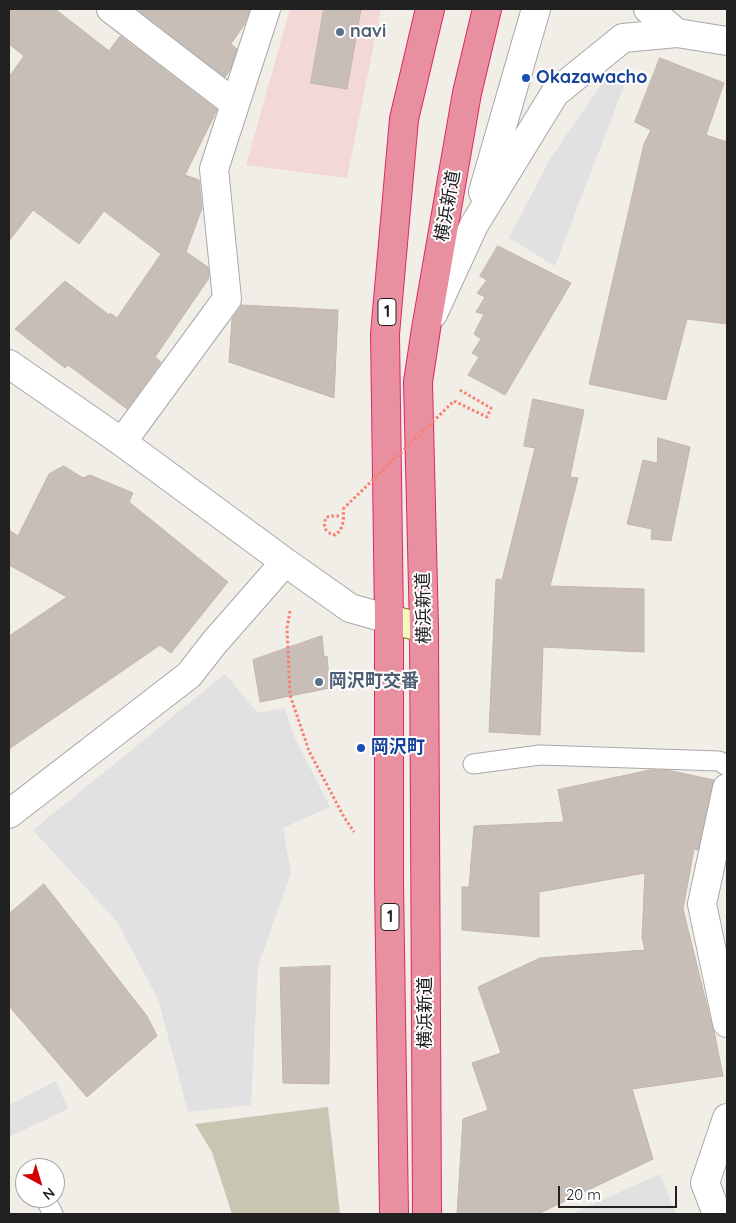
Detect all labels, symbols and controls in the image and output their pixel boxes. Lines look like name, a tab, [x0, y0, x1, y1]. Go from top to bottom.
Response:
place label: navi	[350, 21, 386, 43]
marker: navi	[334, 26, 346, 38]
place label: Okazawacho	[536, 67, 647, 89]
marker: Okazawacho	[520, 72, 532, 84]
street label: 横浜新道	[431, 169, 465, 243]
road number: 1	[378, 298, 396, 326]
street label: 横浜新道	[413, 572, 435, 644]
place label: 岡沢町交番	[329, 671, 419, 693]
marker: 岡沢町交番	[313, 676, 325, 688]
place label: 岡沢町	[371, 737, 425, 759]
marker: 岡沢町	[355, 742, 367, 754]
road number: 1	[381, 904, 399, 930]
street label: 横浜新道	[415, 977, 437, 1049]
north arrow	[15, 1158, 65, 1208]
scale bar	[561, 1176, 680, 1208]
text: N	[39, 1184, 58, 1204]
text: 20 m	[566, 1185, 601, 1204]

